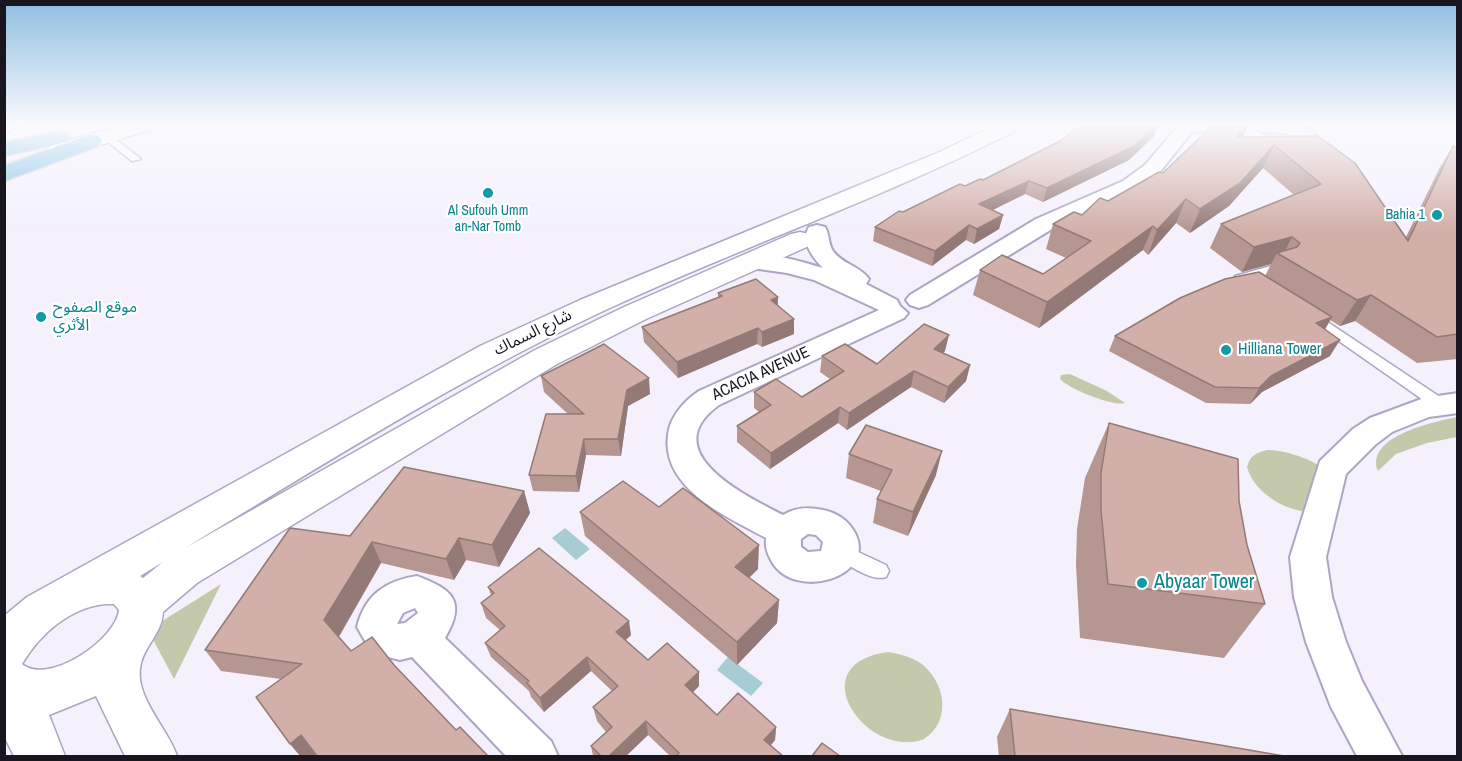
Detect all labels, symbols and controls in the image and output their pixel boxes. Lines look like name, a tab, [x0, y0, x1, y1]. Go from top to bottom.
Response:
marker: Al Sufouh Umm an-Nar Tomb	[481, 186, 495, 200]
place label: Al Sufouh Umm an-Nar Tomb	[448, 203, 528, 236]
place label: Bahia 1	[1385, 207, 1425, 223]
marker: Bahia 1	[1430, 208, 1444, 222]
place label: موقع الصفوح الأثري	[53, 298, 137, 336]
street label: شارع السماك	[491, 306, 575, 360]
marker: موقع الصفوح الأثري	[34, 310, 48, 324]
place label: Hilliana Tower	[1238, 340, 1321, 360]
street label: ACACIA AVENUE	[709, 343, 813, 405]
marker: Hilliana Tower	[1219, 343, 1233, 357]
place label: Abyaar Tower	[1154, 571, 1254, 595]
marker: Abyaar Tower	[1135, 576, 1149, 590]

